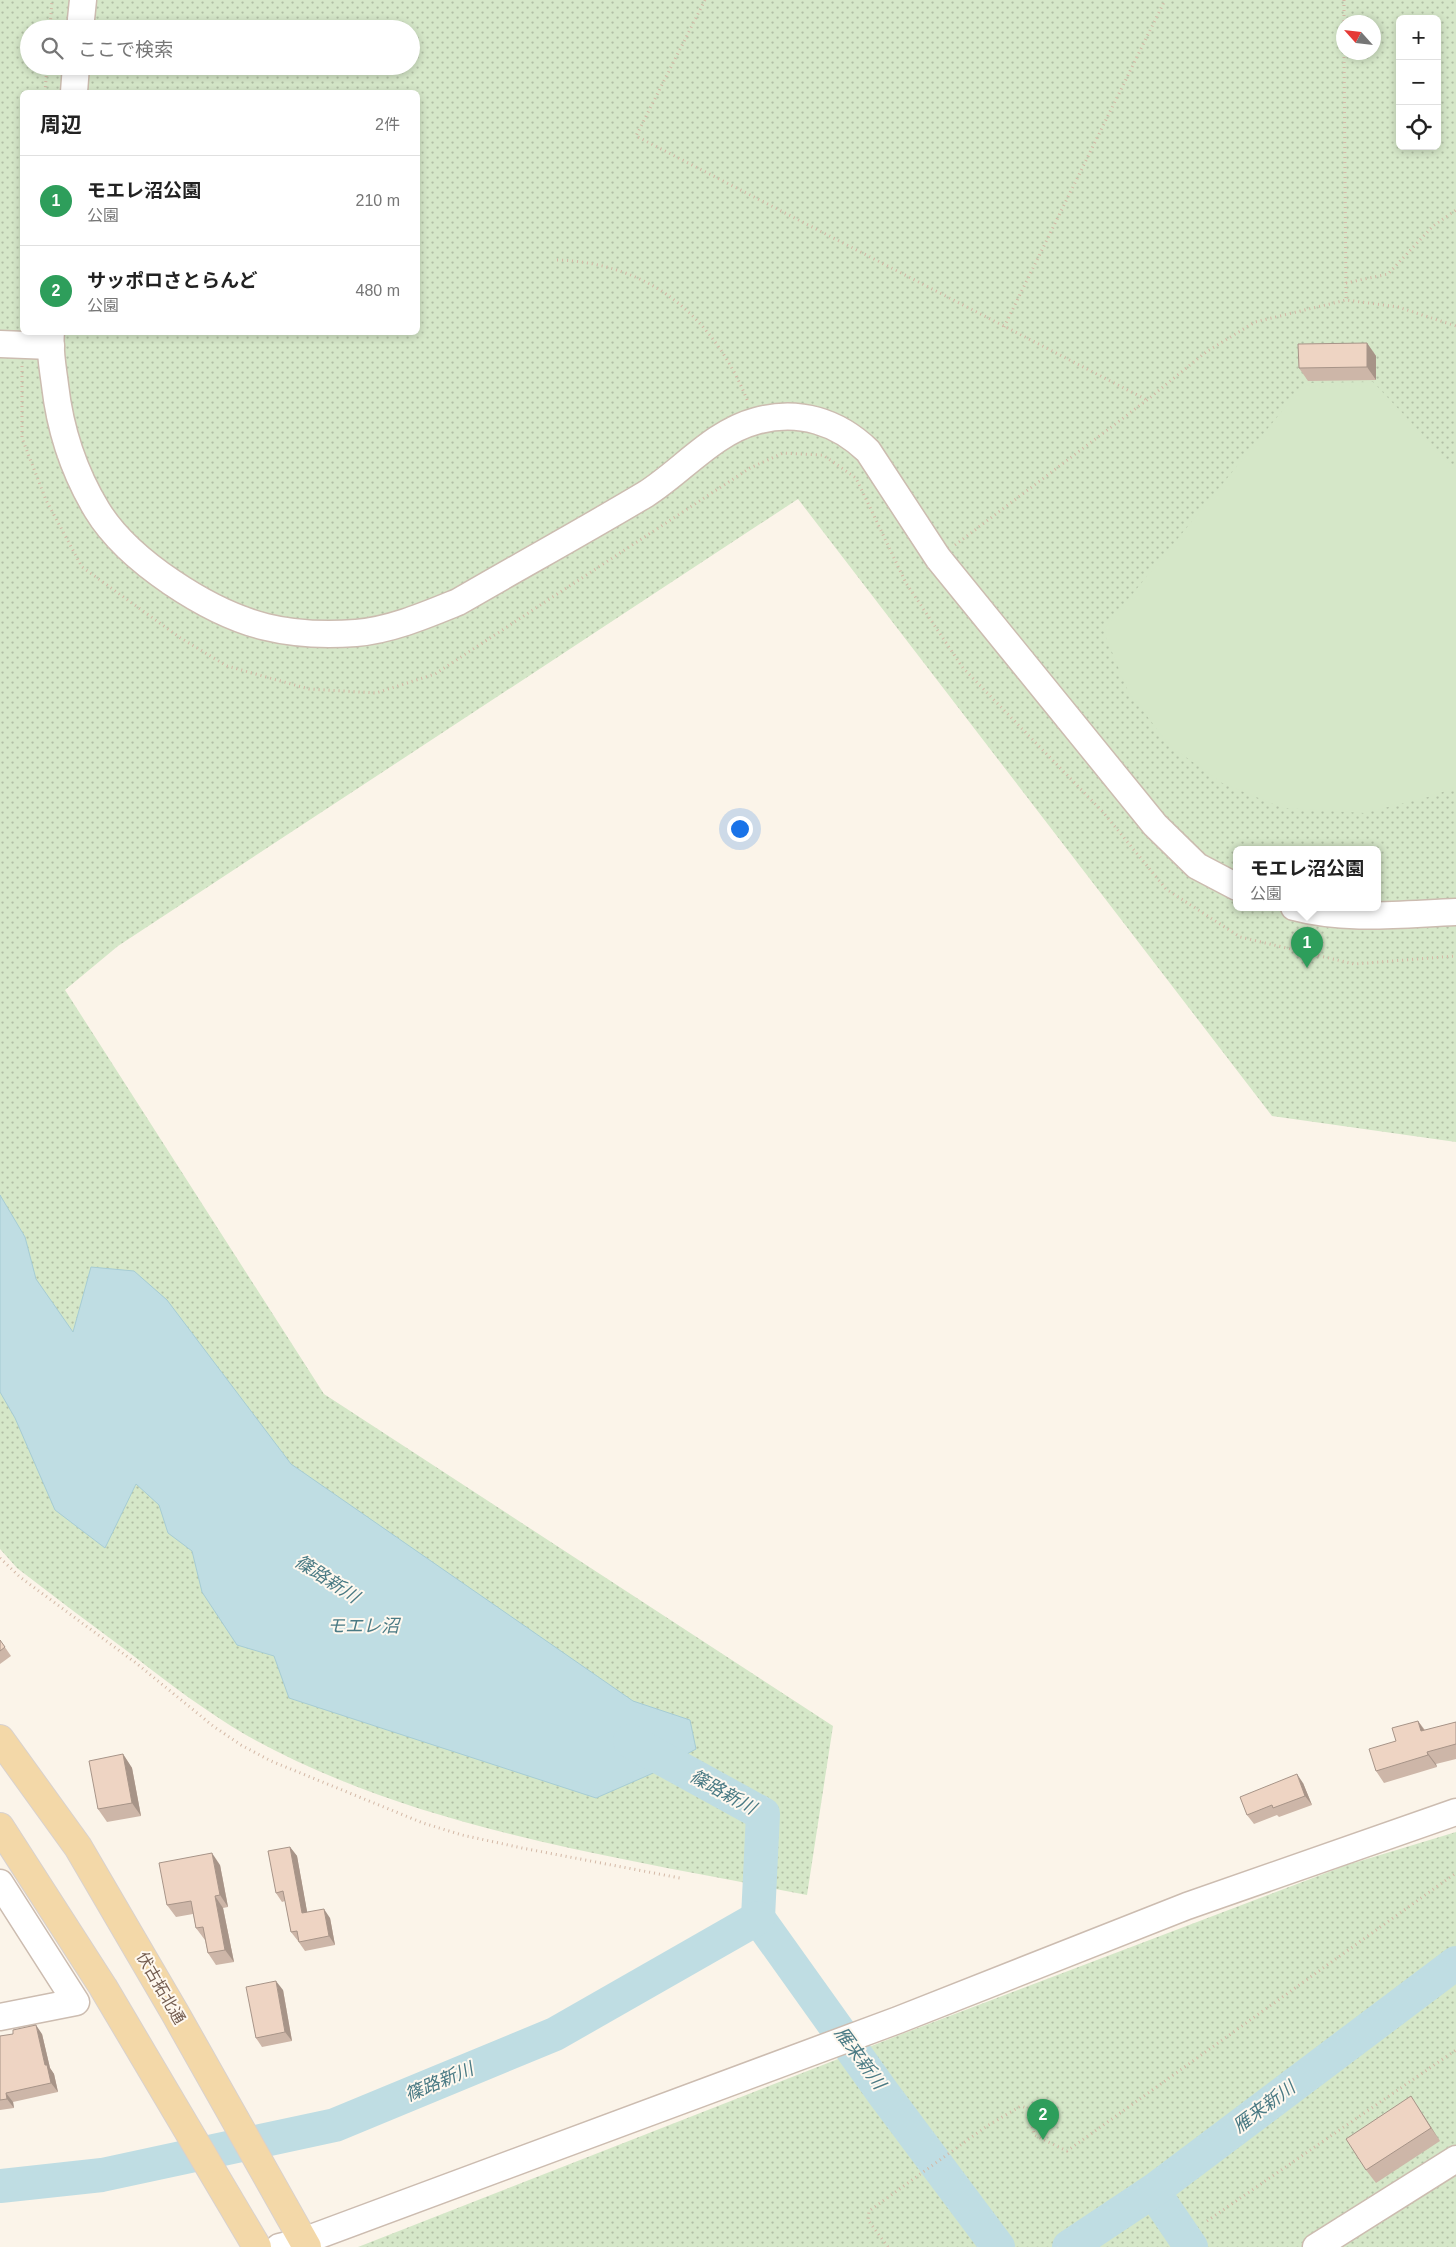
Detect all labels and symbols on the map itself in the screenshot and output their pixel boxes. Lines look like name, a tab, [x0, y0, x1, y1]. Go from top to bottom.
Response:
north arrow	[1336, 15, 1381, 60]
your location	[727, 816, 753, 842]
pin: 1	[1291, 927, 1323, 968]
water label: 篠路新川	[291, 1551, 364, 1608]
water label: モエレ沼	[327, 1616, 402, 1636]
water label: 篠路新川	[687, 1766, 761, 1819]
street label: 伏古拓北通	[134, 1949, 188, 2027]
water label: 雁来新川	[831, 2023, 890, 2095]
water label: 篠路新川	[402, 2058, 478, 2105]
water label: 雁来新川	[1229, 2076, 1300, 2137]
pin: 2	[1027, 2099, 1059, 2140]

